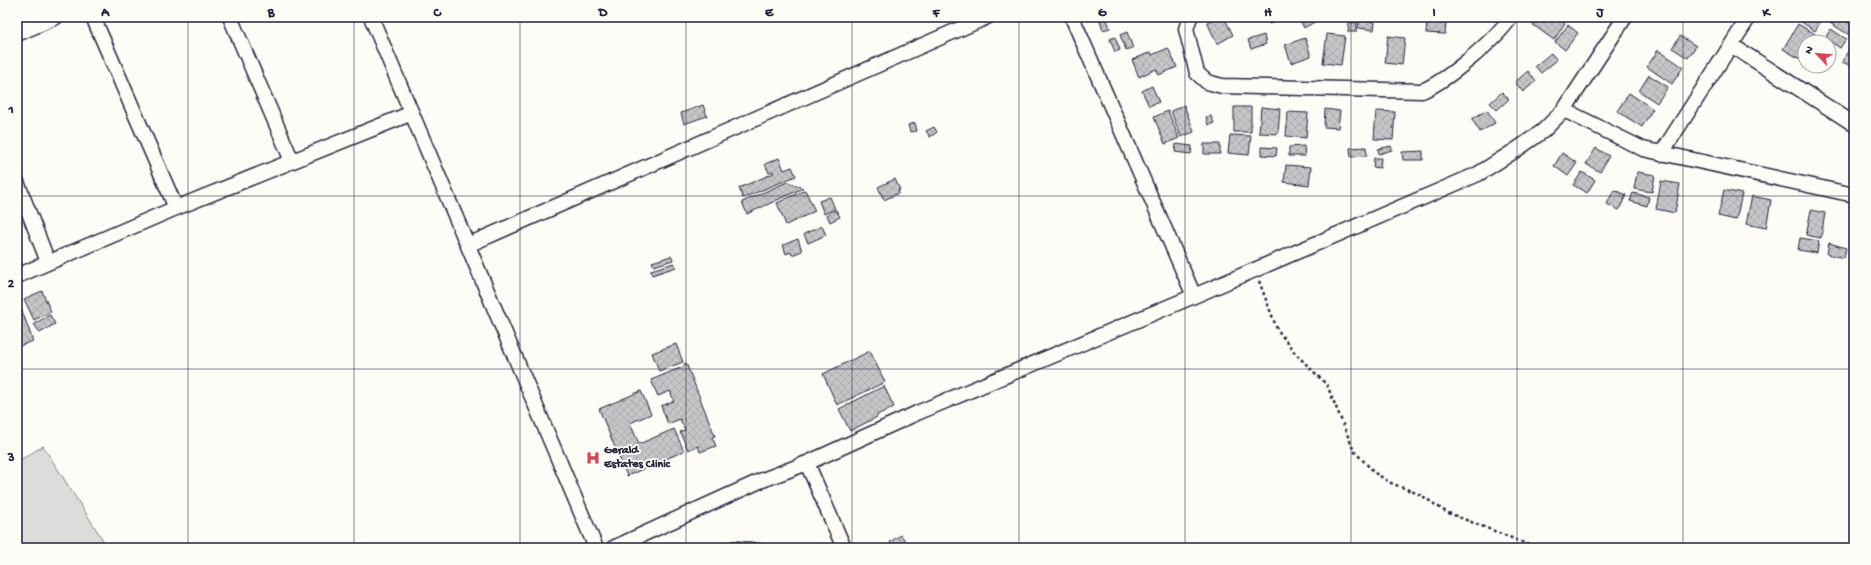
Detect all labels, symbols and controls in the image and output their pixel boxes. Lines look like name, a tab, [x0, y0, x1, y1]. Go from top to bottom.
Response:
text: A	[100, 6, 110, 21]
text: B	[267, 6, 276, 21]
text: C	[432, 6, 442, 21]
text: D	[598, 6, 608, 21]
text: E	[765, 6, 774, 21]
text: F	[932, 6, 941, 21]
text: G	[1098, 6, 1107, 21]
text: H	[1264, 6, 1272, 21]
text: I	[1432, 6, 1436, 21]
text: J	[1596, 6, 1605, 21]
text: K	[1761, 6, 1771, 21]
north arrow	[1797, 34, 1837, 74]
text: N	[1803, 45, 1817, 56]
text: 1	[7, 103, 14, 118]
text: 2	[8, 277, 15, 292]
place label: Gerald Estates Clinic	[603, 444, 671, 472]
hospital icon: Gerald Estates Clinic	[585, 450, 601, 466]
text: 3	[7, 451, 15, 466]

